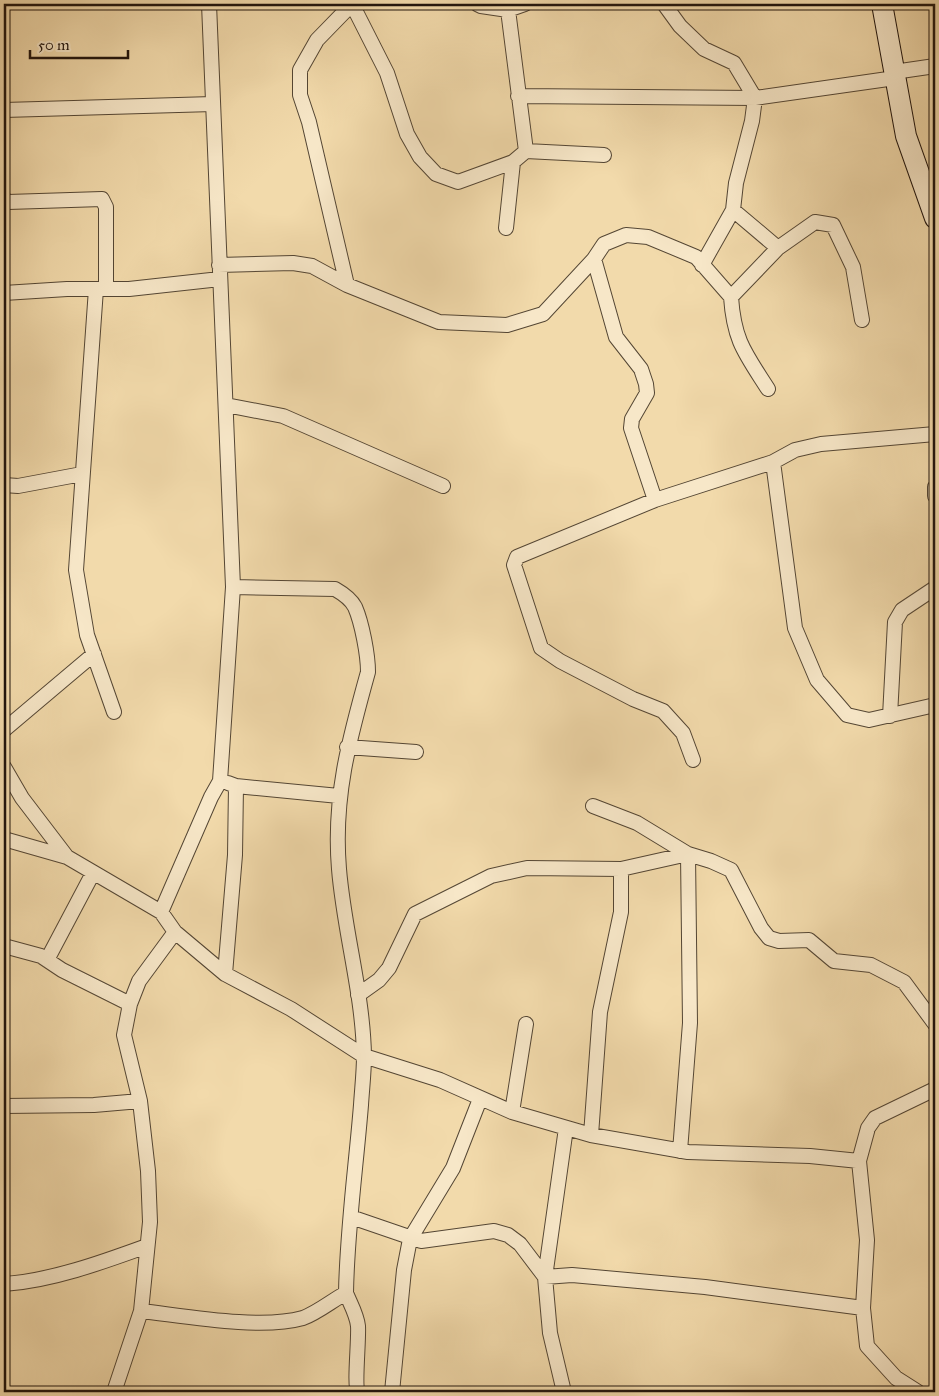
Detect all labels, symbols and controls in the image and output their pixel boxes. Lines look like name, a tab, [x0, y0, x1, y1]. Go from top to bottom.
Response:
scale bar	[30, 28, 128, 60]
text: 50 m	[38, 36, 70, 54]

